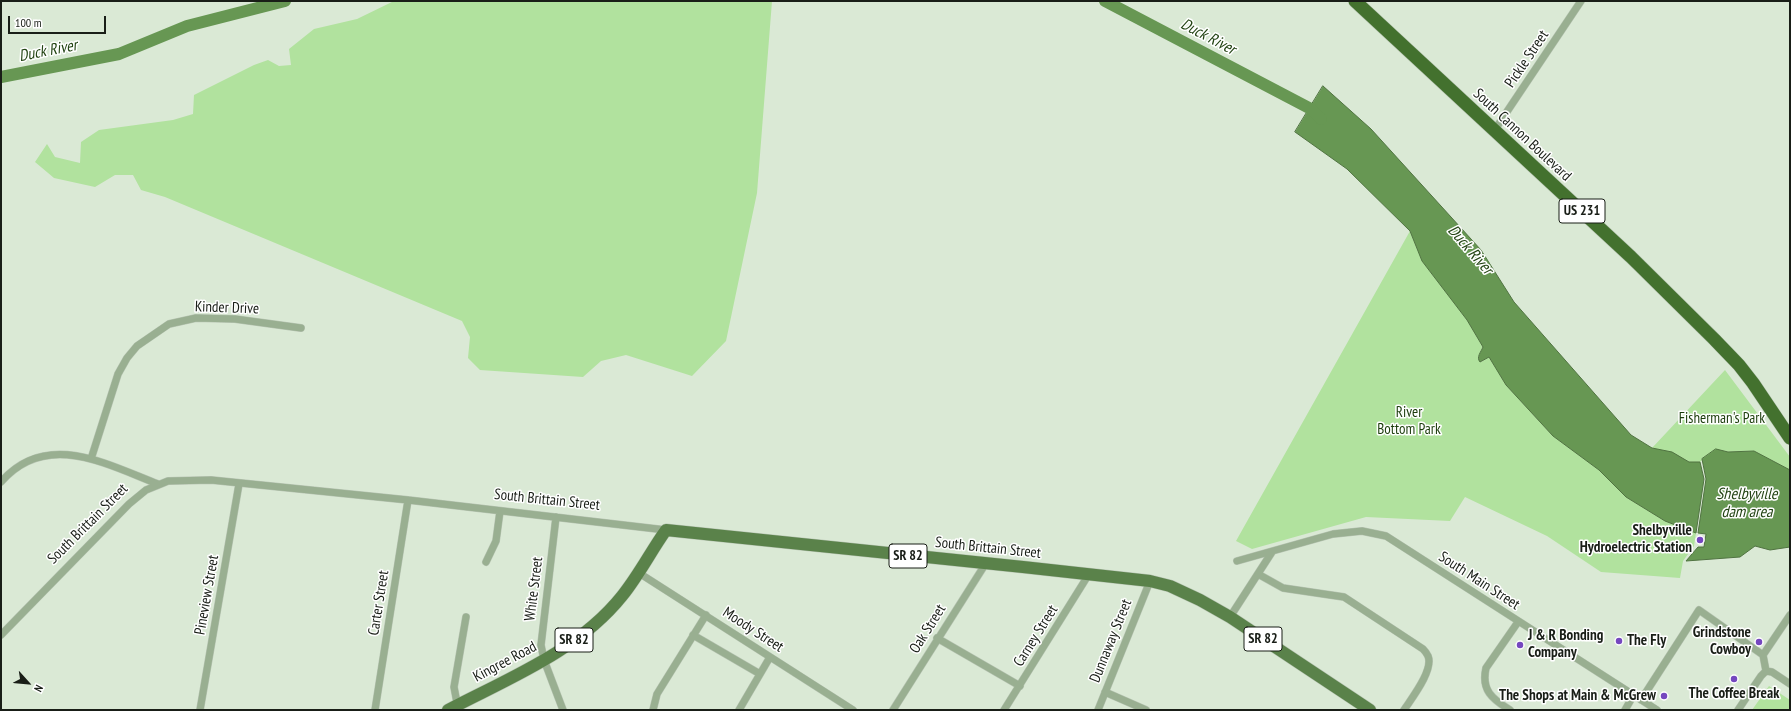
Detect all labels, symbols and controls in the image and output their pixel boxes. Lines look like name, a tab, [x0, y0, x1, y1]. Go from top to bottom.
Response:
scale bar	[10, 8, 108, 34]
text: 100 m	[15, 15, 42, 30]
water label: Duck River	[1177, 15, 1239, 59]
street label: Pickle Street	[1501, 27, 1553, 91]
water label: Duck River	[17, 36, 79, 66]
street label: South Cannon Boulevard	[1469, 85, 1575, 185]
road number: US 231	[1559, 199, 1605, 223]
water label: Duck River	[1443, 221, 1497, 279]
street label: Kinder Drive	[194, 298, 260, 318]
park label: River Bottom Park	[1377, 404, 1441, 439]
park label: Fisherman's Park	[1679, 410, 1765, 428]
street label: South Brittain Street	[44, 480, 132, 568]
water label: Shelbyville dam area	[1717, 484, 1777, 522]
street label: South Brittain Street	[493, 486, 601, 514]
place label: Shelbyville Hydroelectric Station	[1580, 522, 1692, 557]
street label: South Brittain Street	[934, 534, 1042, 562]
marker: Shelbyville Hydroelectric Station	[1695, 535, 1705, 545]
road number: SR 82	[889, 544, 927, 568]
street label: South Main Street	[1435, 548, 1523, 614]
street label: Pineview Street	[191, 554, 223, 636]
street label: White Street	[521, 556, 547, 622]
street label: Carter Street	[365, 569, 393, 637]
street label: Dunnaway Street	[1086, 597, 1136, 685]
street label: Oak Street	[906, 601, 950, 657]
street label: Carney Street	[1010, 602, 1062, 670]
street label: Moody Street	[719, 604, 787, 656]
place label: Grindstone Cowboy	[1693, 624, 1751, 659]
road number: SR 82	[1244, 627, 1282, 651]
place label: J & R Bonding Company	[1528, 627, 1603, 662]
road number: SR 82	[555, 628, 593, 652]
place label: The Fly	[1627, 632, 1666, 650]
marker: The Fly	[1614, 636, 1624, 646]
marker: Grindstone Cowboy	[1754, 637, 1764, 647]
street label: Kingree Road	[470, 638, 540, 686]
marker: J & R Bonding Company	[1515, 640, 1525, 650]
north arrow	[8, 663, 48, 703]
marker: The Coffee Break	[1729, 674, 1739, 684]
text: N	[31, 683, 46, 694]
place label: The Coffee Break	[1689, 685, 1779, 703]
place label: The Shops at Main & McGrew	[1499, 687, 1656, 705]
marker: The Shops at Main & McGrew	[1659, 691, 1669, 701]

